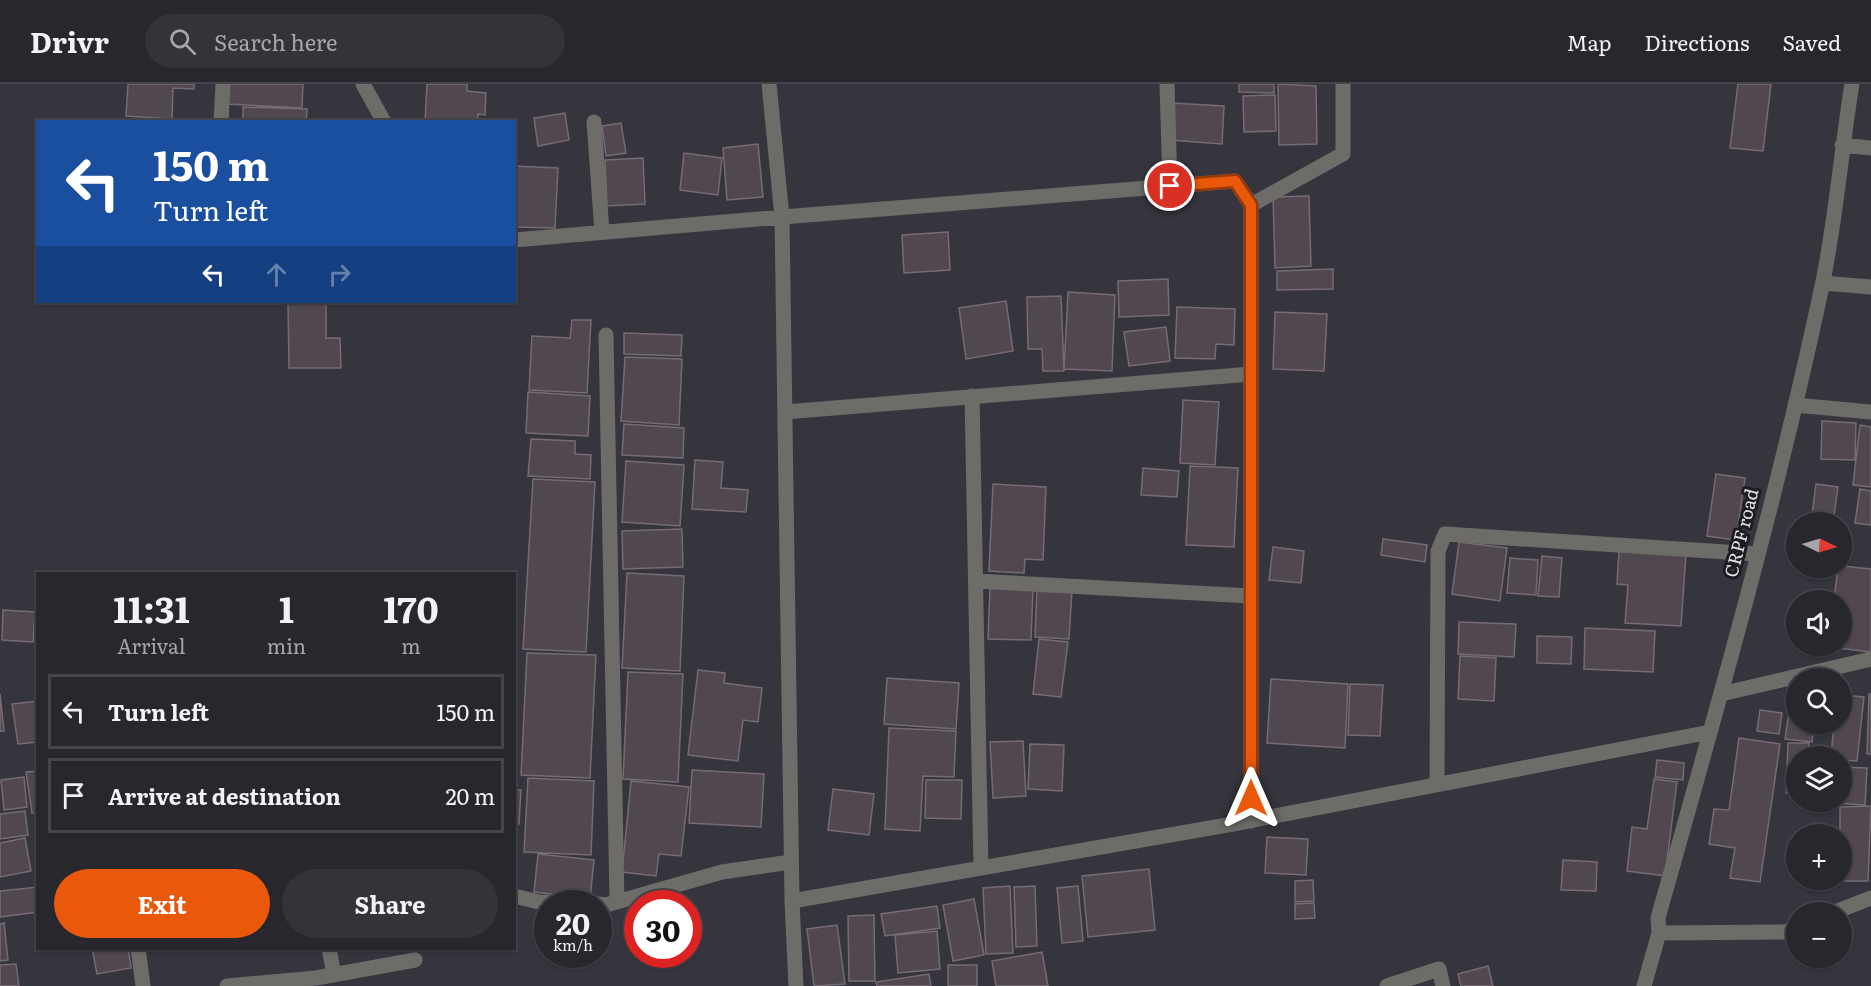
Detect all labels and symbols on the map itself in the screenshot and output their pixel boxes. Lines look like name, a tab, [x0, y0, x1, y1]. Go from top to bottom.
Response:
pin	[1144, 160, 1195, 211]
street label: CRPF road	[1716, 485, 1765, 580]
north arrow	[1786, 512, 1852, 578]
position arrow	[1219, 766, 1283, 830]
speed limit sign: 30	[624, 890, 702, 968]

